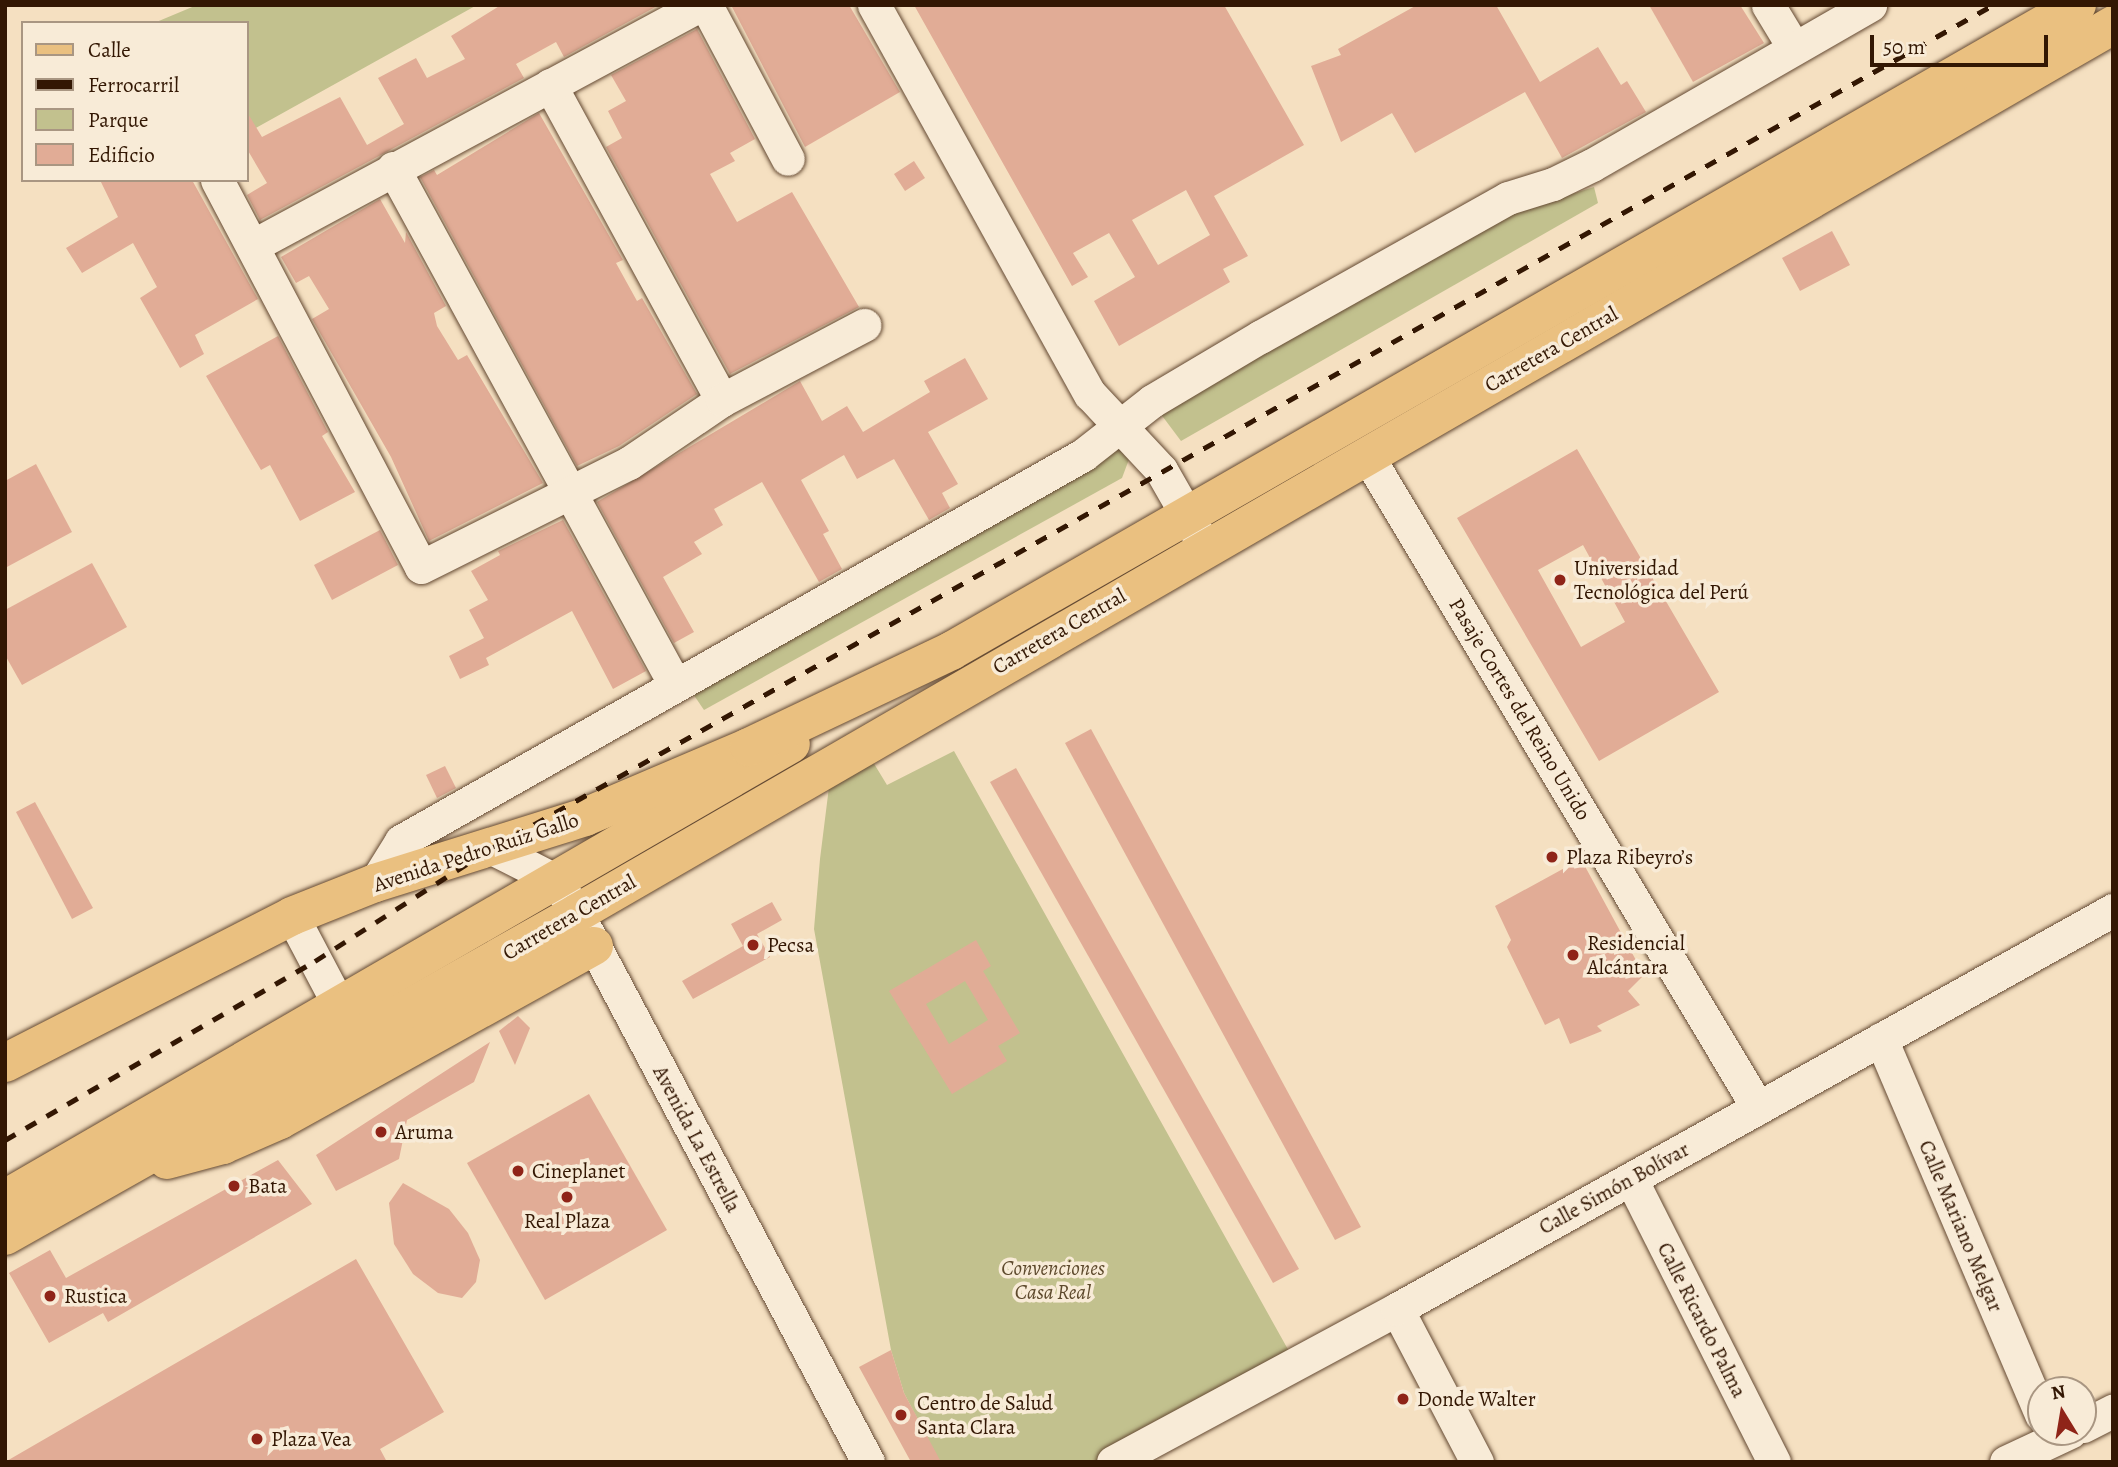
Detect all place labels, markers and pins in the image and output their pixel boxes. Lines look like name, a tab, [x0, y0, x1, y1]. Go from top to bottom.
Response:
place label: Universidad Tecnológica del Perú	[1574, 555, 1749, 605]
marker: Universidad Tecnológica del Perú	[1552, 572, 1568, 588]
place label: Plaza Ribeyro’s	[1566, 844, 1693, 870]
marker: Plaza Ribeyro’s	[1544, 849, 1560, 865]
place label: Residencial Alcántara	[1587, 930, 1685, 980]
place label: Pecsa	[767, 932, 814, 958]
marker: Pecsa	[745, 937, 761, 953]
marker: Residencial Alcántara	[1565, 947, 1581, 963]
place label: Aruma	[395, 1119, 454, 1145]
marker: Aruma	[373, 1124, 389, 1140]
place label: Cineplanet	[532, 1158, 625, 1184]
marker: Cineplanet	[510, 1163, 526, 1179]
place label: Bata	[248, 1173, 287, 1199]
marker: Bata	[226, 1178, 242, 1194]
marker: Real Plaza	[559, 1189, 575, 1205]
place label: Real Plaza	[524, 1208, 610, 1234]
place label: Rustica	[64, 1283, 127, 1309]
marker: Rustica	[42, 1288, 58, 1304]
place label: Donde Walter	[1417, 1386, 1536, 1412]
place label: Centro de Salud Santa Clara	[917, 1390, 1053, 1440]
marker: Donde Walter	[1395, 1391, 1411, 1407]
marker: Centro de Salud Santa Clara	[891, 1405, 911, 1425]
place label: Plaza Vea	[271, 1426, 352, 1452]
marker: Plaza Vea	[249, 1431, 265, 1447]

